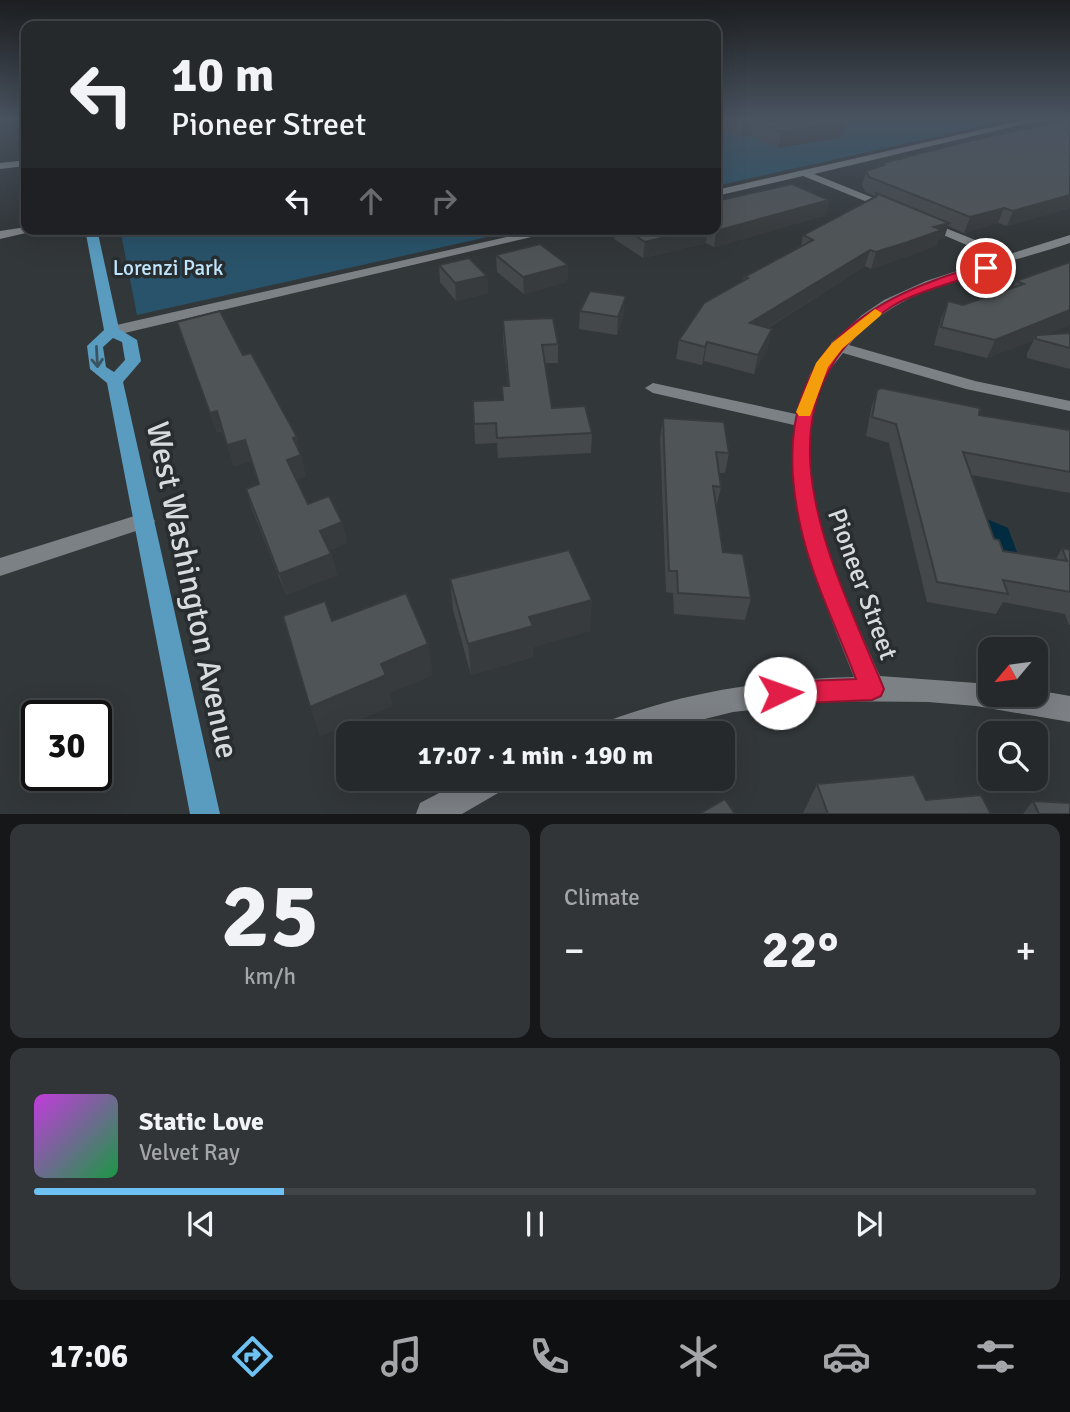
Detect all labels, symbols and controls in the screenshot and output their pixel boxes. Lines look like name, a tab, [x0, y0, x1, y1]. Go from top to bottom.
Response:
text: 10 m	[171, 45, 274, 105]
icon: left	[56, 49, 147, 140]
text: Pioneer Street	[171, 105, 366, 144]
icon: left	[279, 182, 317, 220]
icon: ahead	[352, 182, 390, 220]
icon: right	[425, 182, 463, 220]
pin	[956, 238, 1016, 298]
icon: arrive	[967, 249, 1005, 287]
park label: Lorenzi Park	[113, 255, 224, 281]
one-way arrow	[91, 345, 104, 368]
street label: West Washington Avenue	[138, 418, 247, 762]
street label: Pioneer Street	[820, 504, 904, 664]
north arrow	[978, 637, 1048, 707]
map controls	[978, 637, 1048, 791]
position arrow	[743, 656, 817, 730]
speed limit sign: 30	[21, 700, 112, 791]
button: search	[978, 721, 1048, 791]
text: 17:07 · 1 min · 190 m	[418, 740, 653, 772]
text: 25	[221, 860, 319, 973]
text: Climate	[564, 883, 640, 912]
text: 22°	[762, 918, 838, 982]
text: −	[564, 927, 585, 974]
text: +	[1015, 927, 1036, 974]
text: km/h	[244, 962, 296, 991]
text: Static Love	[139, 1106, 264, 1138]
text: Velvet Ray	[139, 1138, 240, 1167]
icon: previous	[182, 1205, 220, 1243]
icon: pause	[516, 1205, 554, 1243]
icon: next	[850, 1205, 888, 1243]
icon: directions	[228, 1332, 277, 1381]
icon: music	[377, 1332, 426, 1381]
icon: phone	[525, 1332, 574, 1381]
icon: climate	[674, 1332, 723, 1381]
icon: car	[822, 1332, 871, 1381]
icon: filters	[971, 1332, 1020, 1381]
text: 17:06	[50, 1337, 128, 1376]

